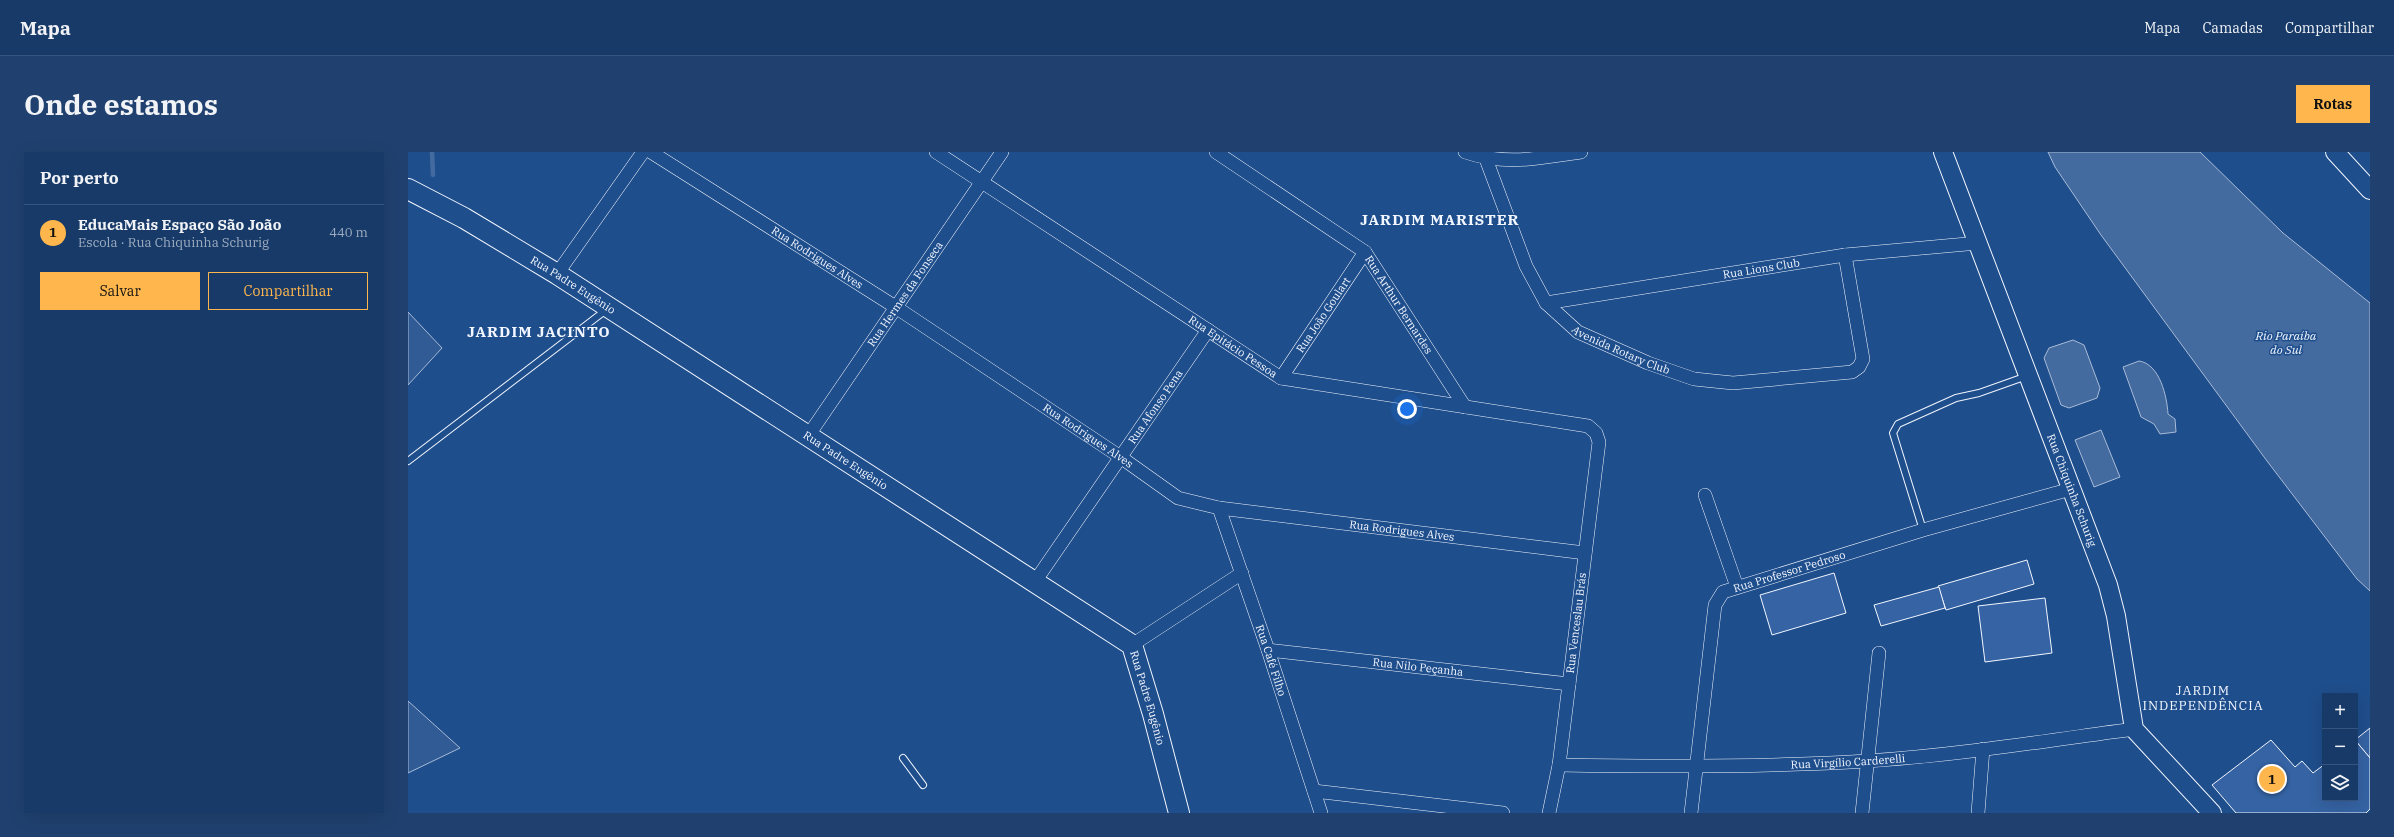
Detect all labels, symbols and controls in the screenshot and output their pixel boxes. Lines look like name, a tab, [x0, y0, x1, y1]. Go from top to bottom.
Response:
text: Mapa	[20, 16, 71, 40]
text: Mapa	[2144, 19, 2180, 37]
text: Camadas	[2202, 19, 2263, 37]
text: Compartilhar	[2285, 19, 2374, 37]
button: Rotas	[2296, 85, 2370, 123]
text: Onde estamos	[24, 86, 218, 123]
text: Por perto	[40, 167, 119, 189]
district label: JARDIM MARISTER	[1360, 210, 1520, 229]
text: EducaMais Espaço São João	[78, 215, 281, 234]
street label: Rua Rodrigues Alves	[769, 223, 866, 292]
text: 1	[49, 224, 57, 241]
text: 440 m	[329, 224, 368, 241]
text: Escola · Rua Chiquinha Schurig	[78, 234, 269, 251]
street label: Rua Hermes da Fonseca	[864, 239, 946, 349]
street label: Rua Padre Eugênio	[528, 253, 618, 317]
street label: Rua Arthur Bernardes	[1362, 253, 1436, 356]
street label: Rua Lions Club	[1722, 255, 1801, 282]
button: Salvar	[40, 272, 200, 310]
button: Compartilhar	[208, 272, 368, 310]
street label: Rua João Goulart	[1293, 274, 1353, 355]
street label: Rua Epitácio Pessoa	[1186, 312, 1280, 381]
district label: JARDIM JACINTO	[467, 322, 611, 341]
street label: Avenida Rotary Club	[1569, 323, 1672, 377]
water label: Rio Paraíba do Sul	[2255, 328, 2317, 357]
street label: Rua Afonso Pena	[1125, 367, 1186, 446]
your location	[1397, 399, 1417, 419]
street label: Rua Rodrigues Alves	[1040, 400, 1136, 471]
street label: Rua Padre Eugênio	[801, 428, 890, 493]
street label: Rua Chiquinha Schurig	[2044, 432, 2100, 549]
street label: Rua Rodrigues Alves	[1349, 517, 1455, 544]
street label: Rua Professor Pedroso	[1732, 548, 1847, 595]
street label: Rua Venceslau Brás	[1563, 572, 1589, 674]
street label: Rua Café Filho	[1253, 623, 1289, 698]
street label: Rua Padre Eugênio	[1127, 649, 1168, 747]
street label: Rua Nilo Peçanha	[1372, 655, 1464, 679]
district label: JARDIM INDEPENDÊNCIA	[2142, 682, 2264, 714]
map controls	[2322, 693, 2358, 801]
button: +	[2322, 693, 2358, 729]
button: −	[2322, 729, 2358, 765]
street label: Rua Virgílio Carderelli	[1790, 751, 1906, 771]
pin: 1	[2259, 764, 2285, 794]
button: layers	[2322, 765, 2358, 801]

